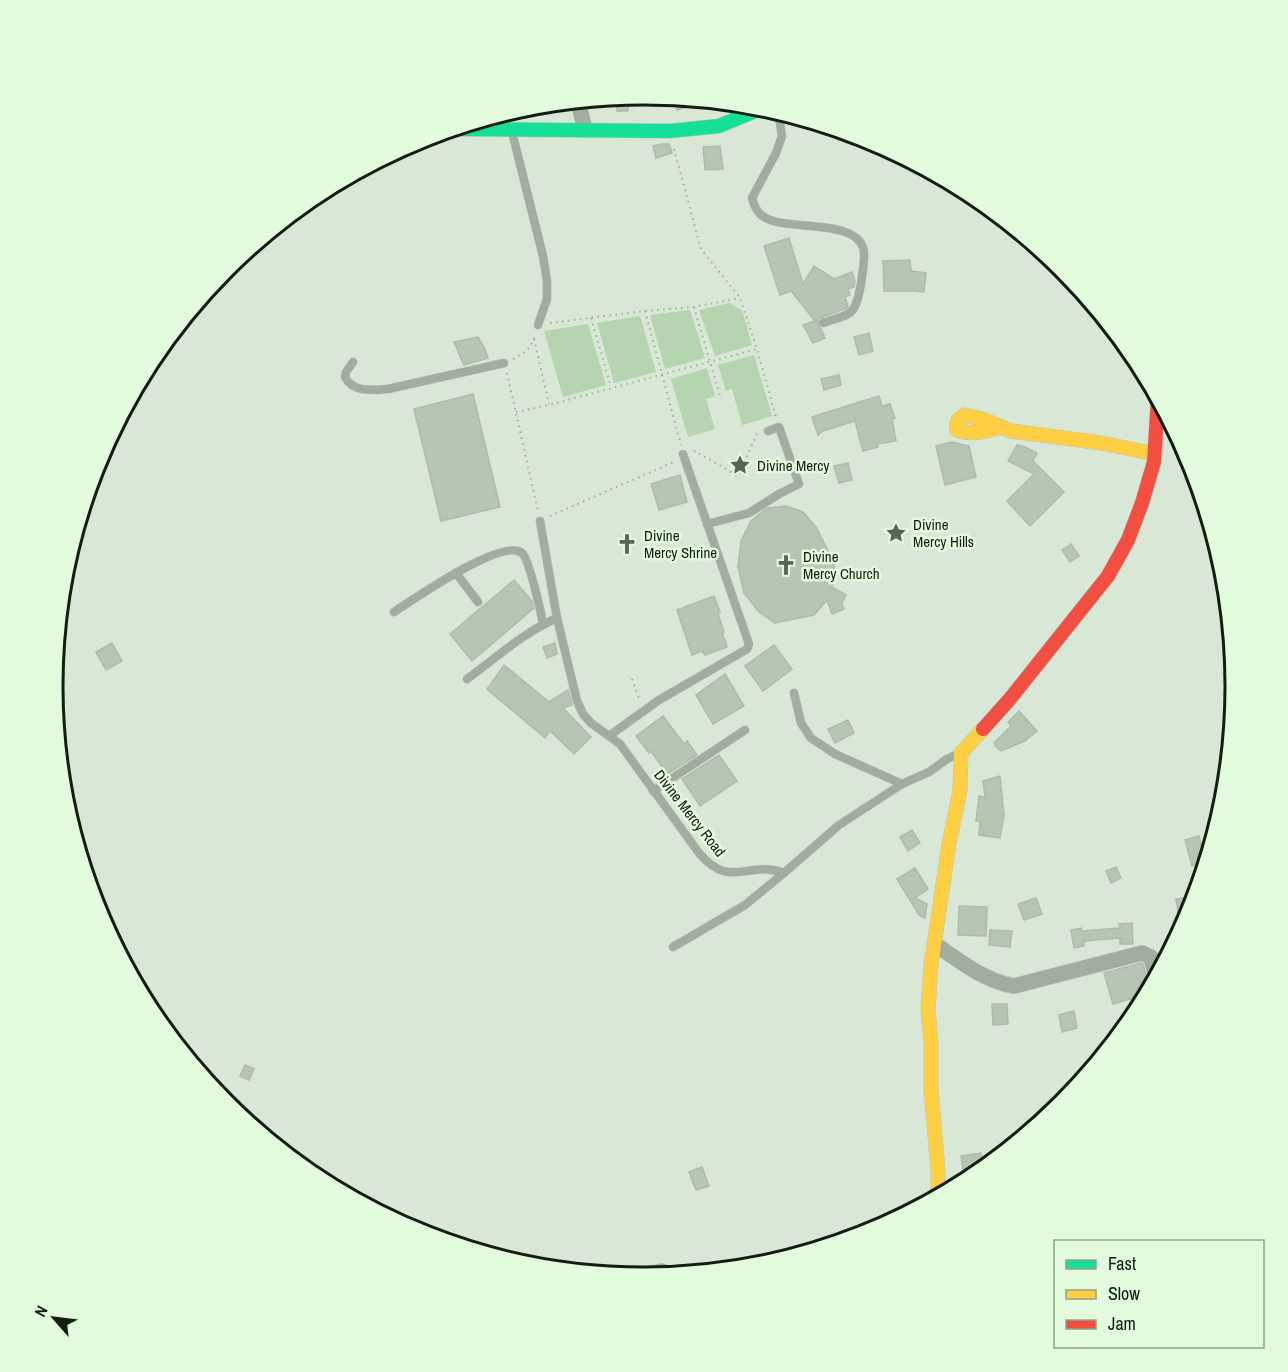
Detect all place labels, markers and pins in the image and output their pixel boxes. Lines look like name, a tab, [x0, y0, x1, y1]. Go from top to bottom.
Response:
place icon: Divine Mercy	[728, 453, 752, 477]
place label: Divine Mercy	[757, 455, 830, 476]
place label: Divine Mercy Hills	[913, 514, 974, 552]
place icon: Divine Mercy Hills	[884, 521, 908, 545]
place label: Divine Mercy Shrine	[644, 525, 717, 563]
church icon: Divine Mercy Shrine	[615, 532, 639, 556]
place label: Divine Mercy Church	[803, 546, 880, 584]
church icon: Divine Mercy Church	[774, 553, 798, 577]

